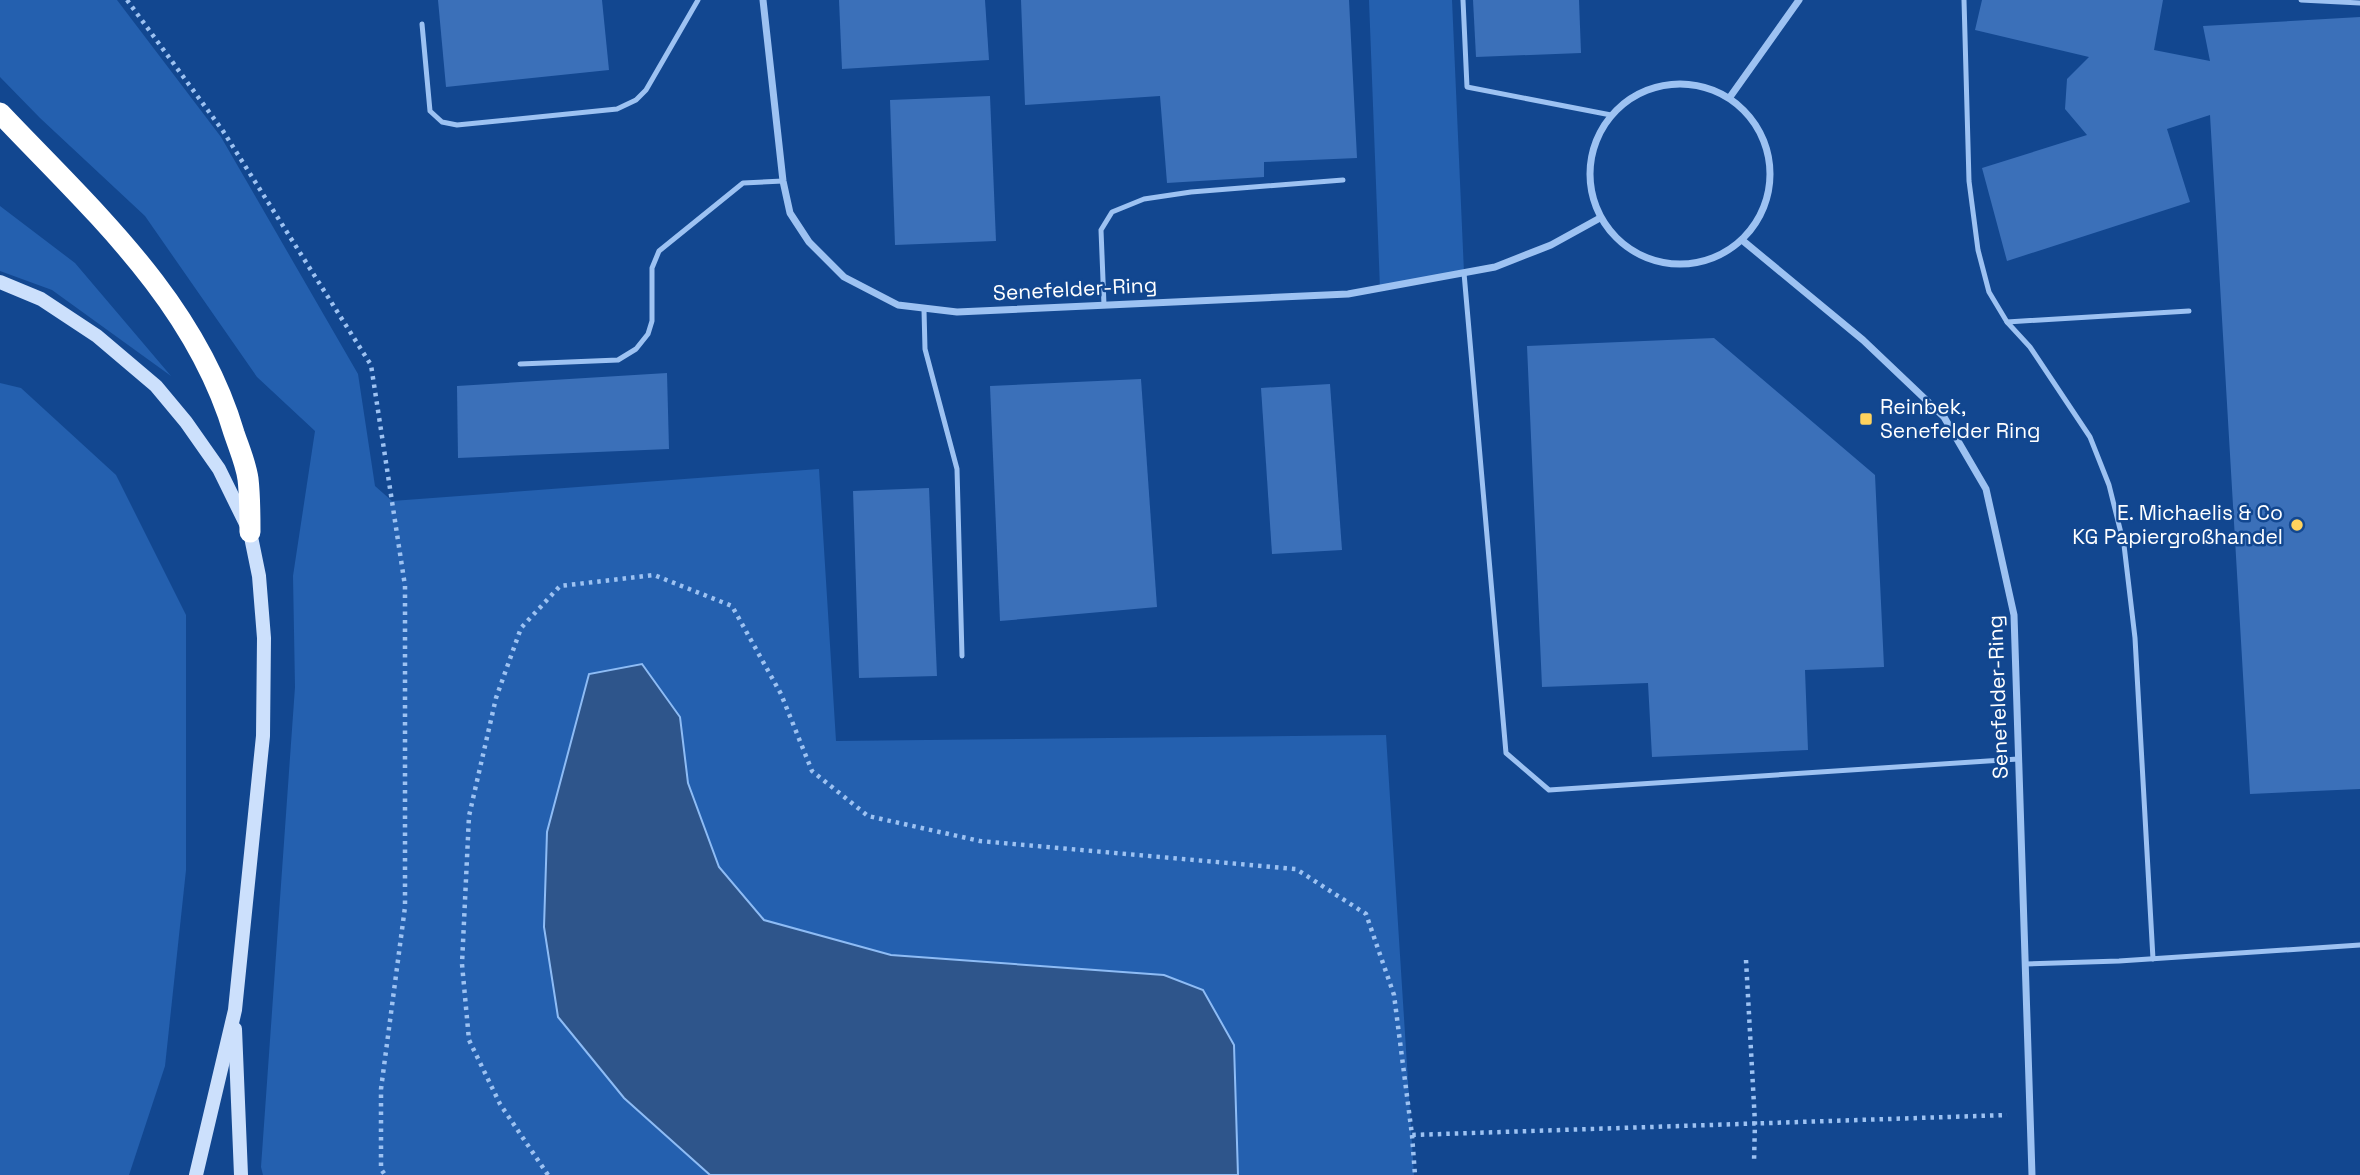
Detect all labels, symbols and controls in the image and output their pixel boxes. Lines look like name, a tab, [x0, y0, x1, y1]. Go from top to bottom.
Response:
street label: Senefelder-Ring	[992, 271, 1158, 306]
place label: Reinbek, Senefelder Ring	[1880, 393, 2041, 444]
marker: Reinbek, Senefelder Ring	[1858, 411, 1874, 427]
place label: E. Michaelis & Co KG Papiergroßhandel	[2072, 499, 2283, 550]
marker: E. Michaelis & Co KG Papiergroßhandel	[2289, 517, 2305, 533]
street label: Senefelder-Ring	[1981, 614, 2014, 780]

